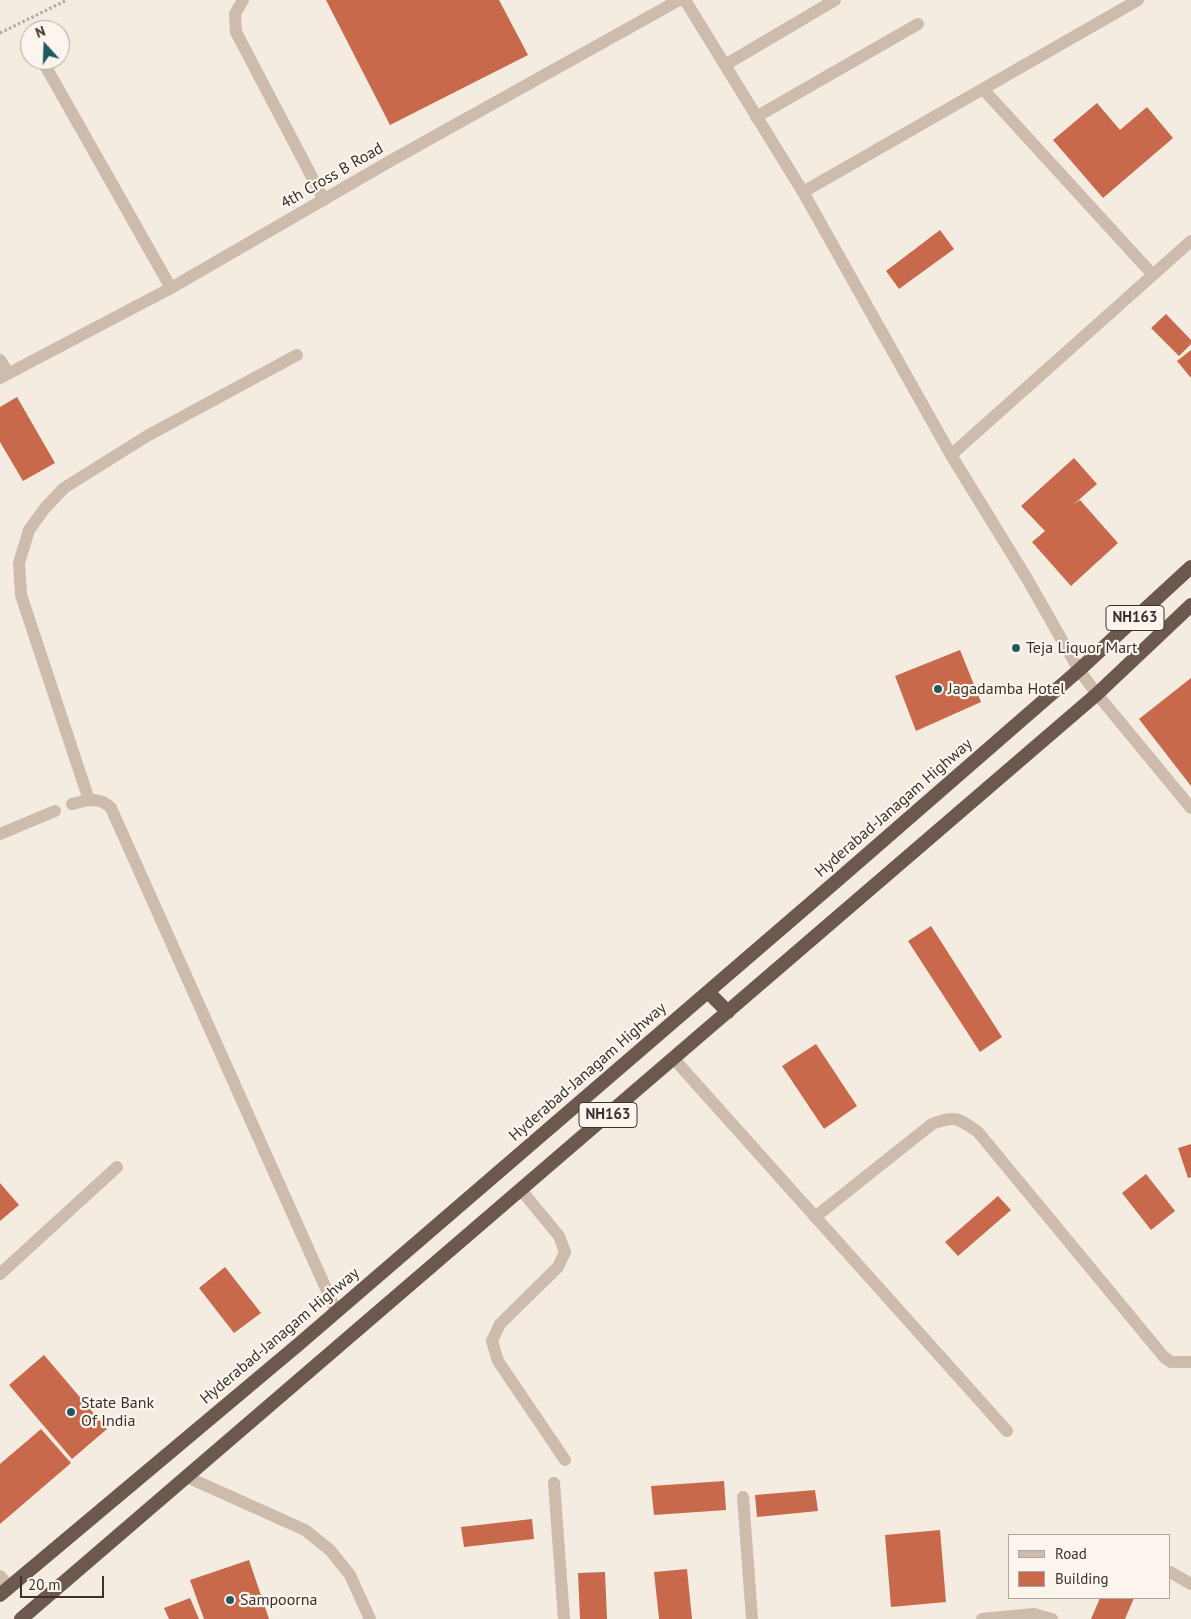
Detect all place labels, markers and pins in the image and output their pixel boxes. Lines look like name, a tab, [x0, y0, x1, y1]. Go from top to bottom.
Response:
place label: Teja Liquor Mart	[1026, 638, 1137, 658]
marker: Teja Liquor Mart	[1010, 642, 1022, 654]
place label: Jagadamba Hotel	[948, 679, 1065, 699]
marker: Jagadamba Hotel	[932, 683, 944, 695]
place label: State Bank Of India	[81, 1393, 154, 1431]
marker: State Bank Of India	[65, 1406, 77, 1418]
place label: Sampoorna	[240, 1590, 317, 1610]
marker: Sampoorna	[224, 1594, 236, 1606]

